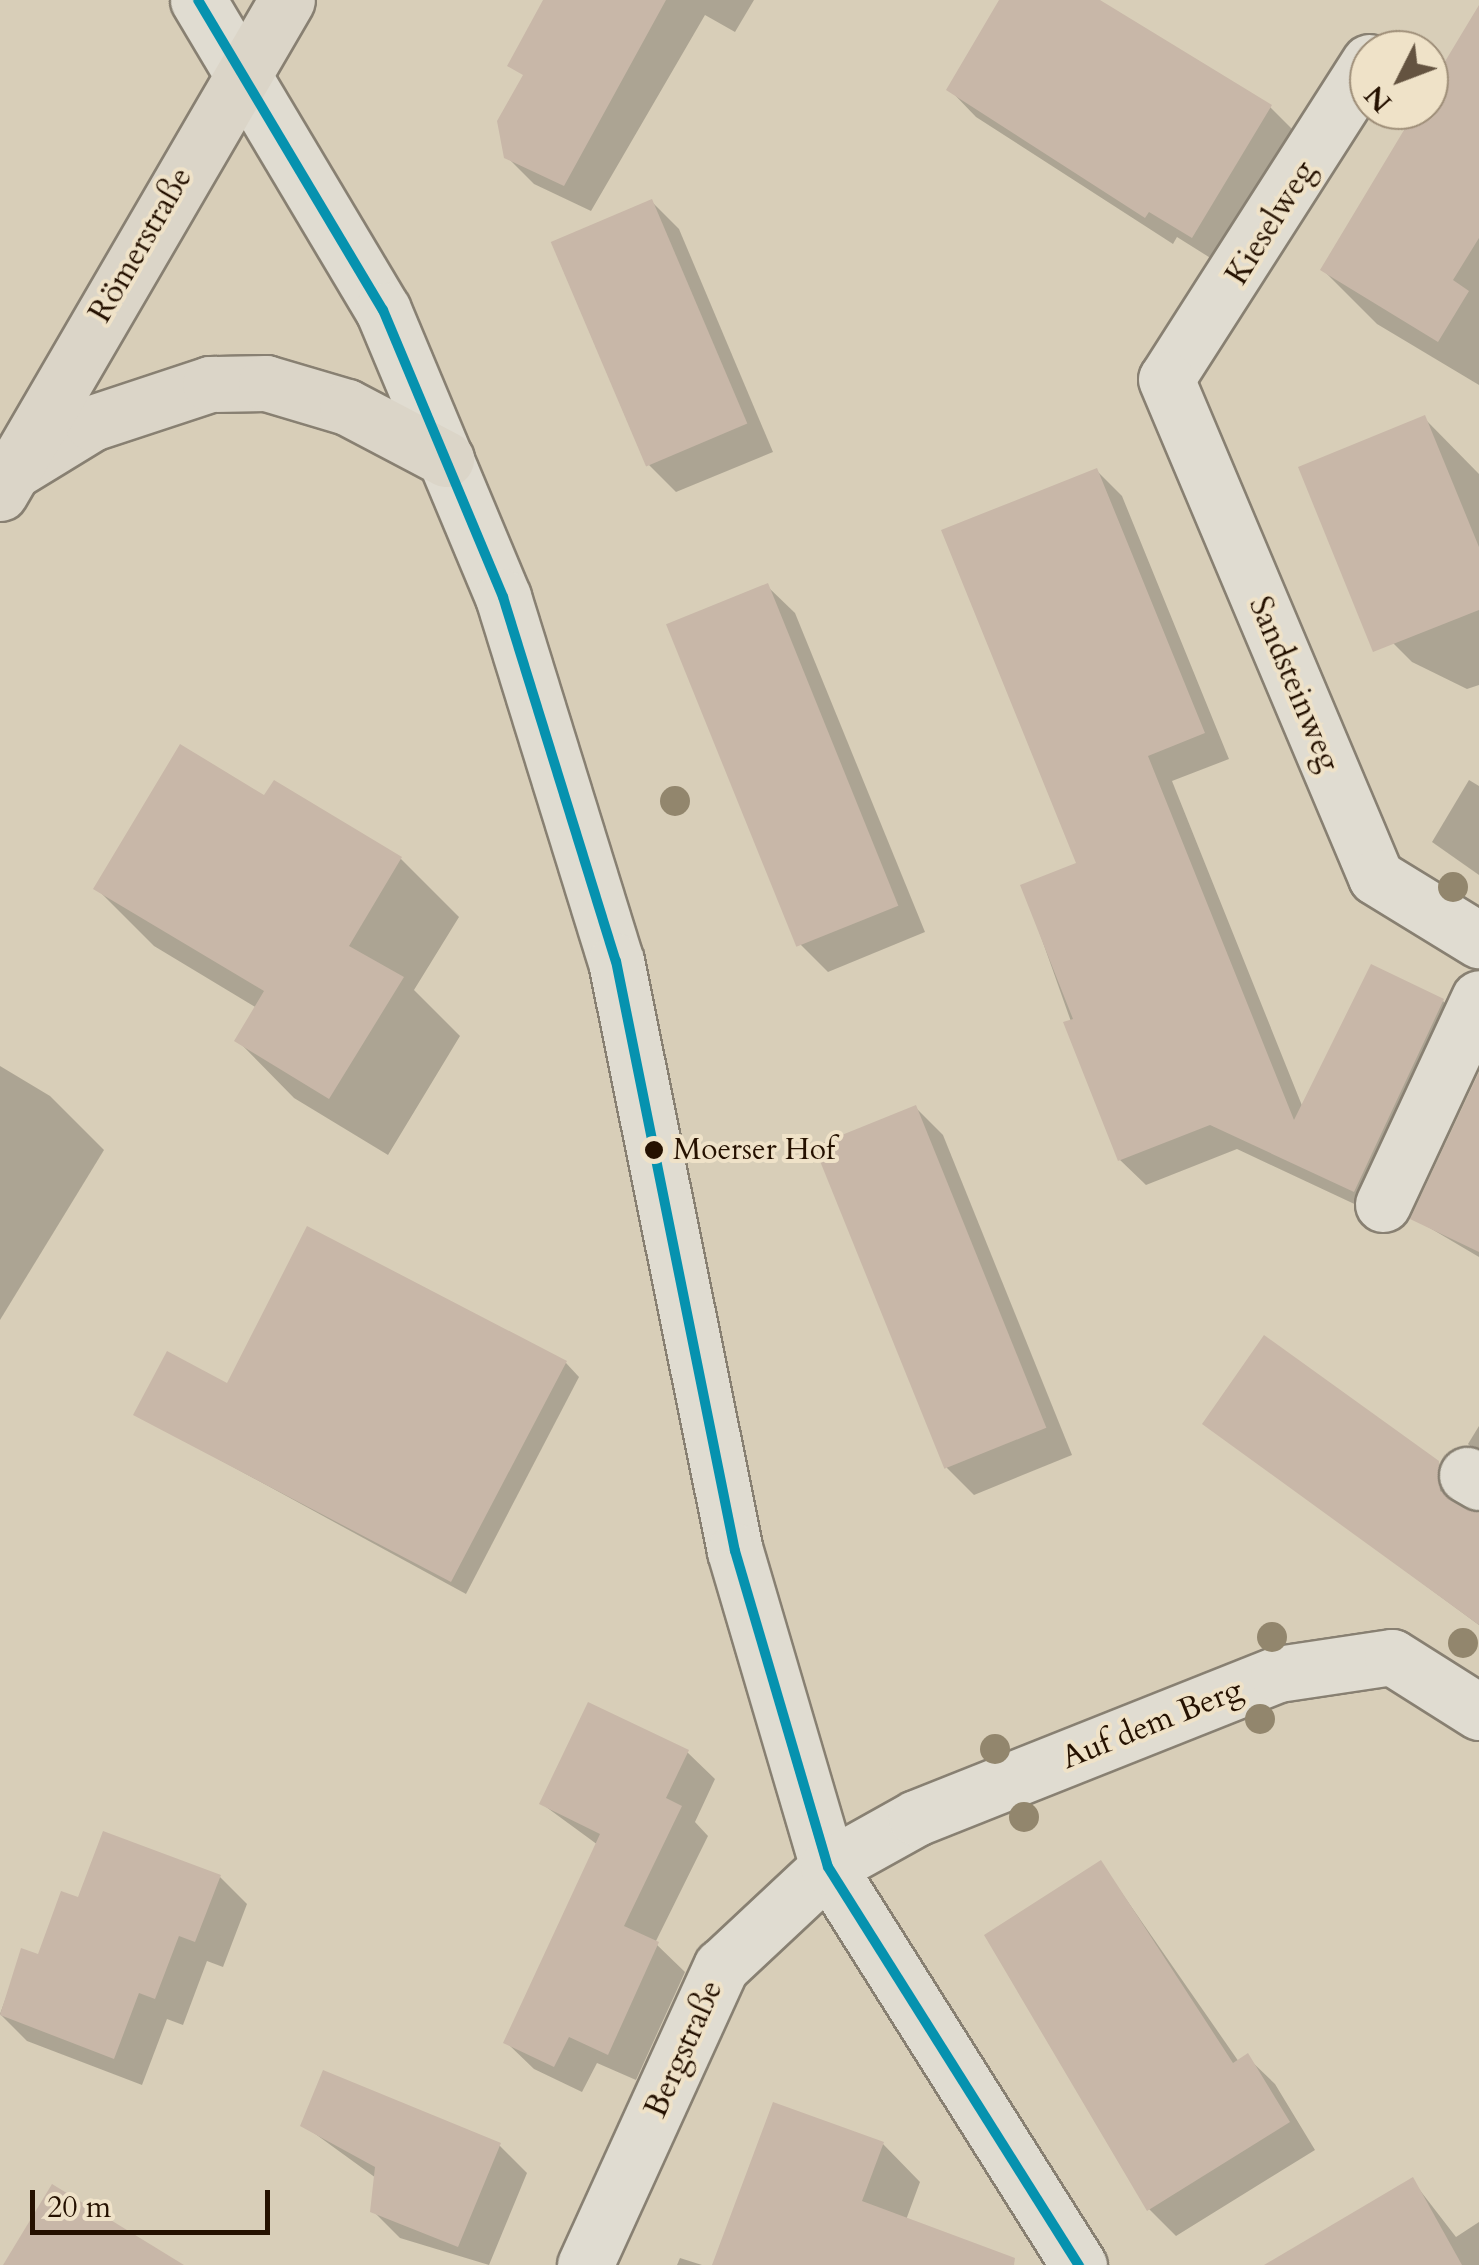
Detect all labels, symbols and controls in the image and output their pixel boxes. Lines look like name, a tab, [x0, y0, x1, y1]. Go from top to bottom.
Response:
north arrow	[1349, 30, 1449, 130]
text: N	[1356, 77, 1400, 120]
street label: Kieselweg	[1218, 154, 1324, 292]
street label: Römerstraße	[81, 161, 201, 329]
street label: Sandsteinweg	[1240, 591, 1348, 777]
place label: Moerser Hof	[673, 1132, 835, 1168]
marker: Moerser Hof	[644, 1140, 664, 1160]
street label: Auf dem Berg	[1056, 1670, 1248, 1778]
street label: Bergstraße	[637, 1975, 731, 2123]
scale bar	[35, 2170, 275, 2232]
text: 20 m	[47, 2187, 111, 2228]

